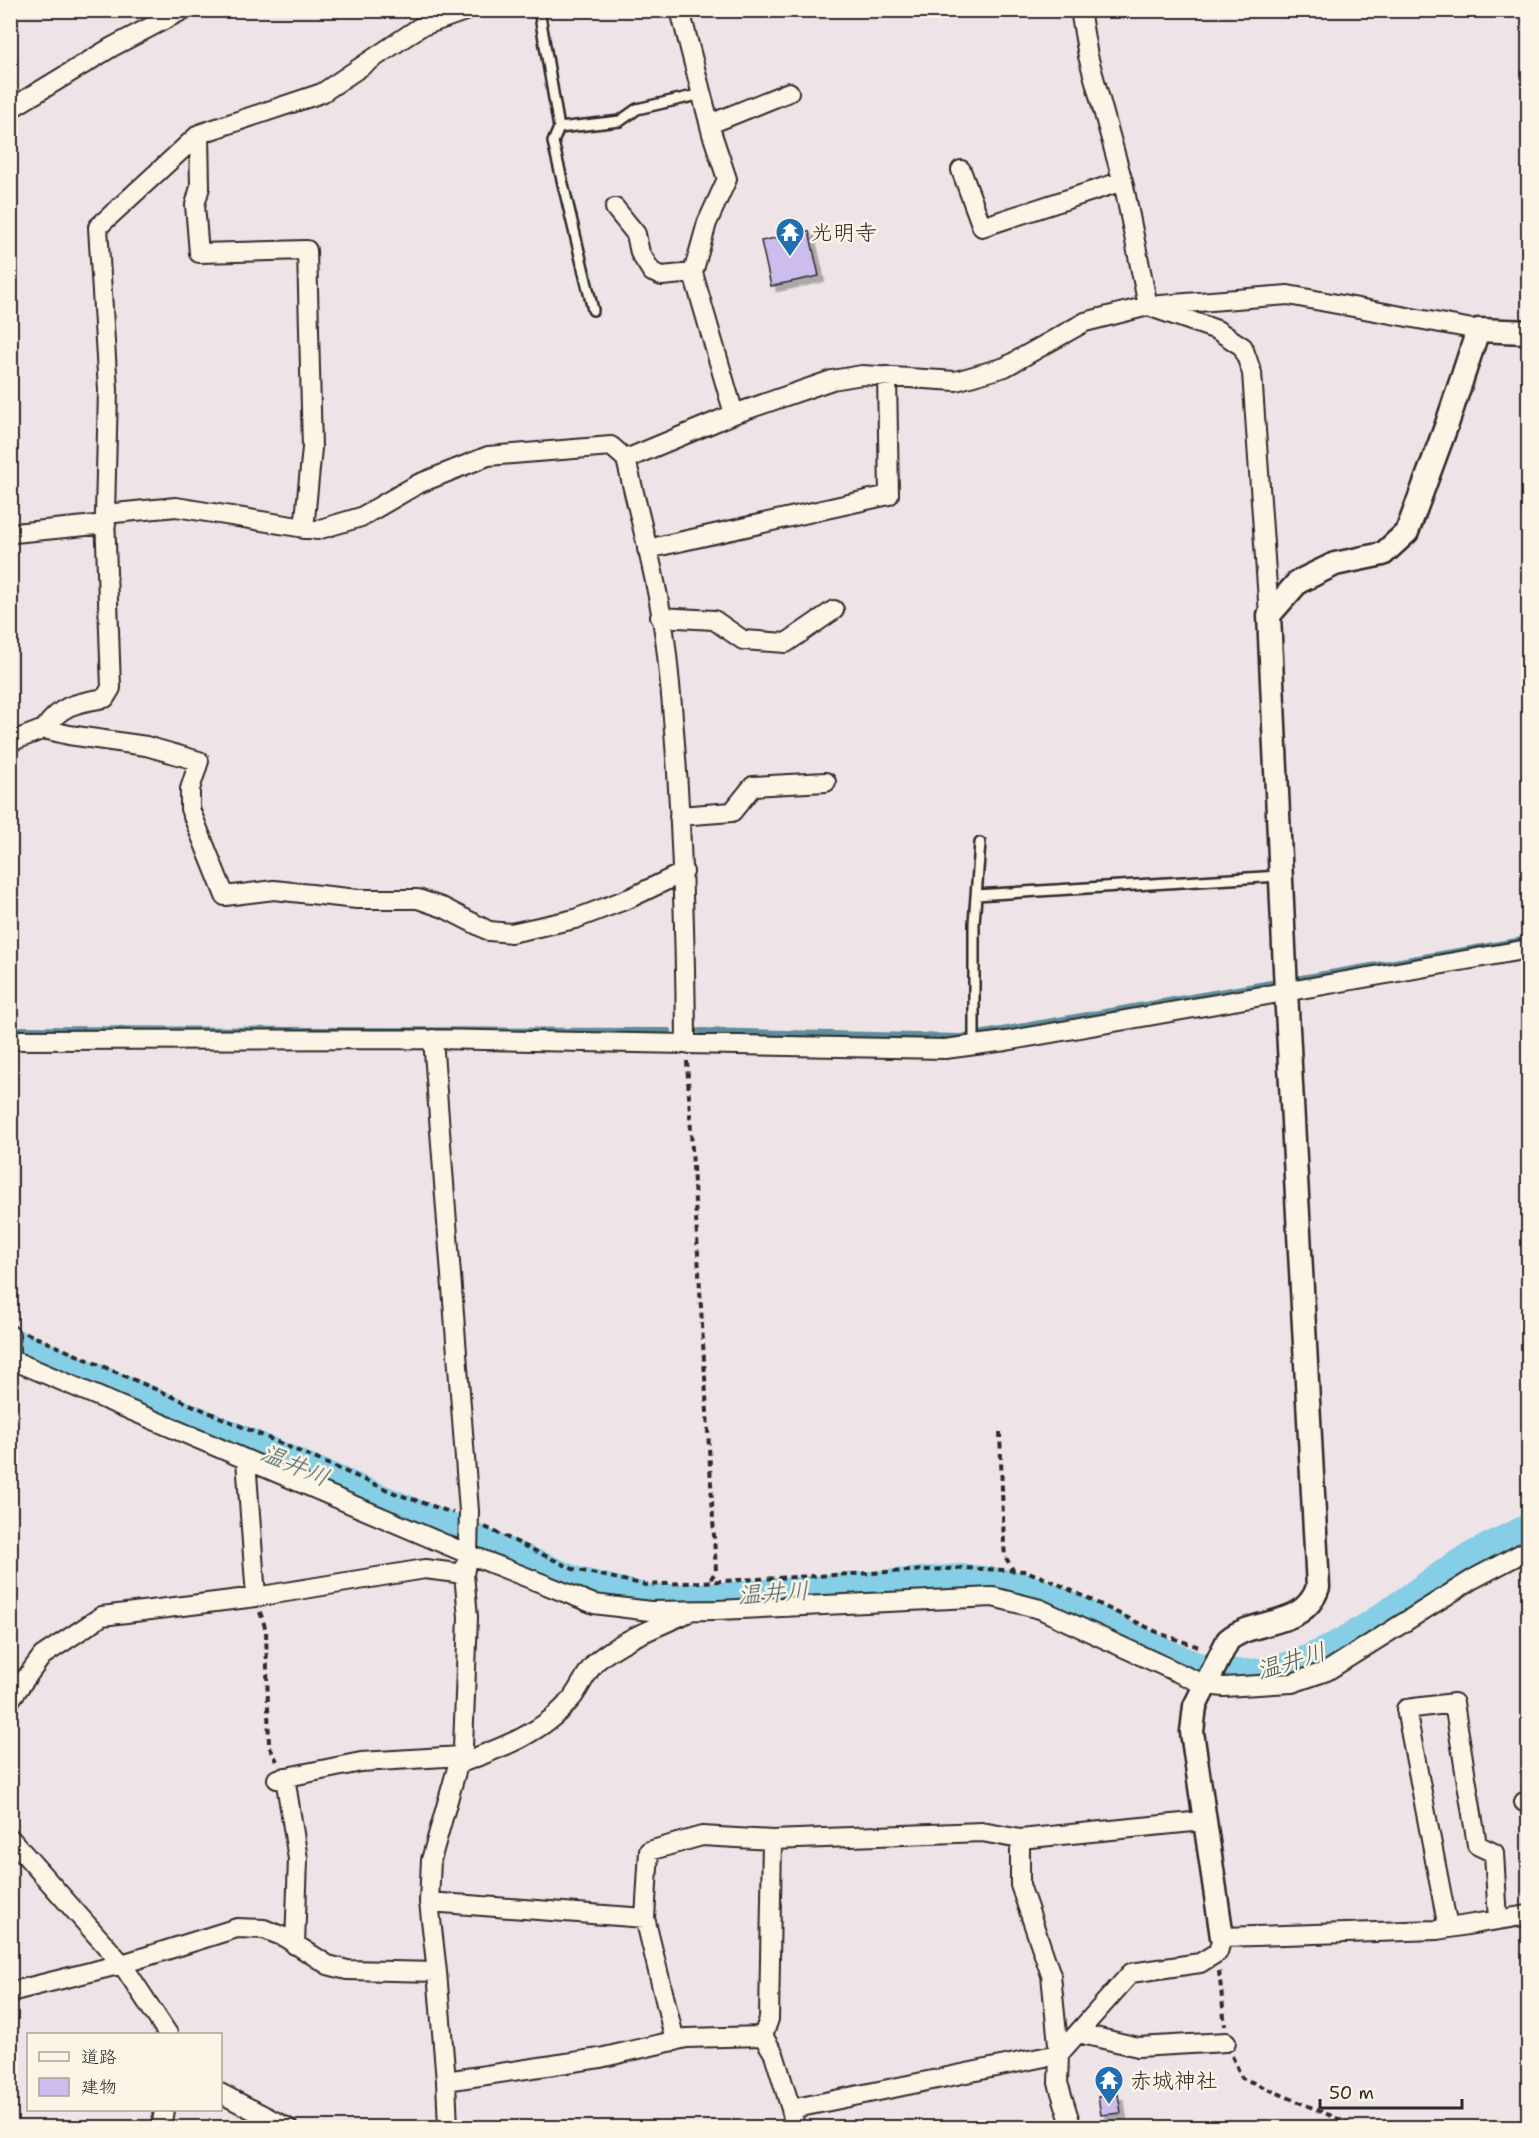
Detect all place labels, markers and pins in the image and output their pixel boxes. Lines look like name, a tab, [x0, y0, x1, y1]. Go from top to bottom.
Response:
temple icon: 光明寺	[774, 216, 806, 258]
place label: 光明寺	[811, 218, 877, 247]
temple icon: 赤城神社	[1093, 2064, 1125, 2106]
place label: 赤城神社	[1130, 2066, 1218, 2095]

